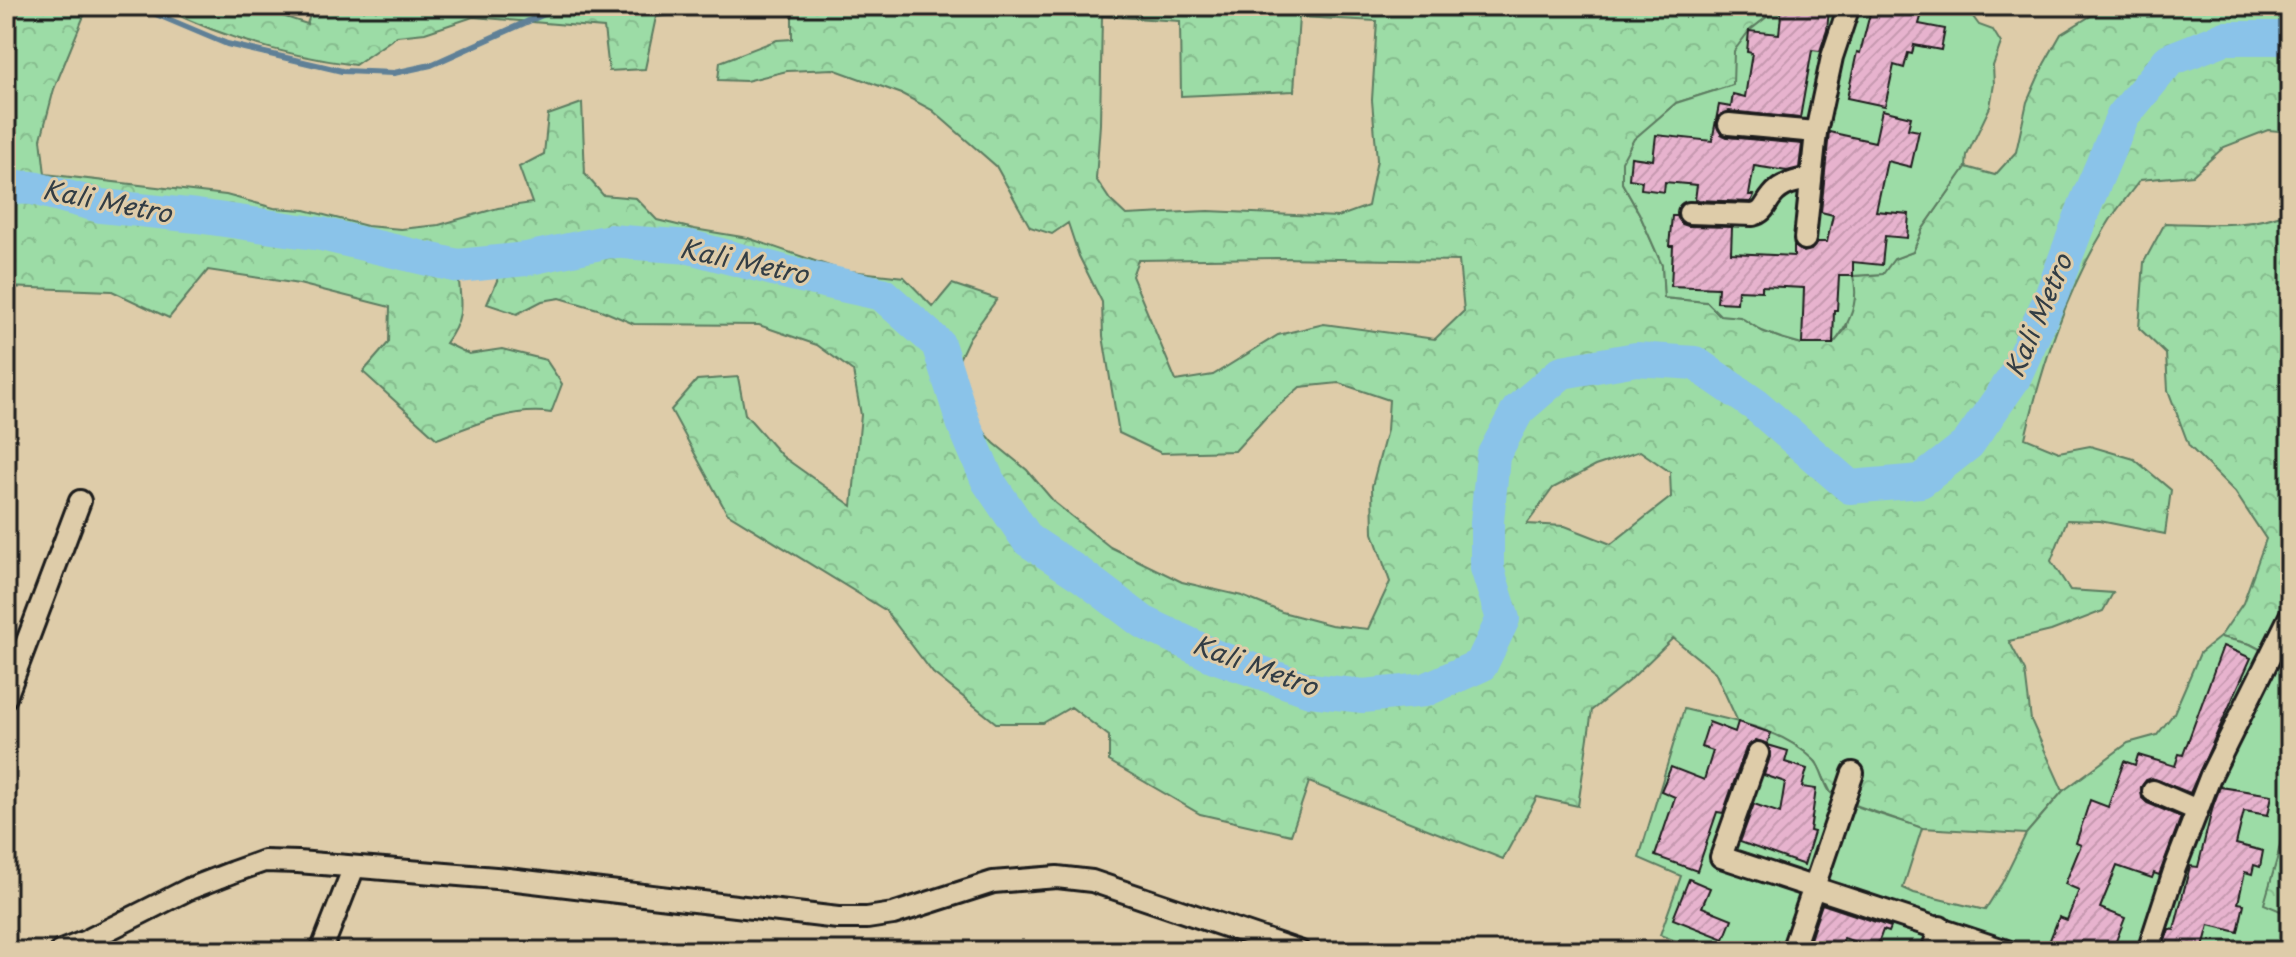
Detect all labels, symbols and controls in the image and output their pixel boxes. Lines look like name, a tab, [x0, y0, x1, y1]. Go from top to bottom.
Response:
water label: Kali Metro	[40, 169, 177, 232]
water label: Kali Metro	[676, 228, 814, 293]
water label: Kali Metro	[1994, 246, 2082, 383]
water label: Kali Metro	[1188, 624, 1325, 706]

